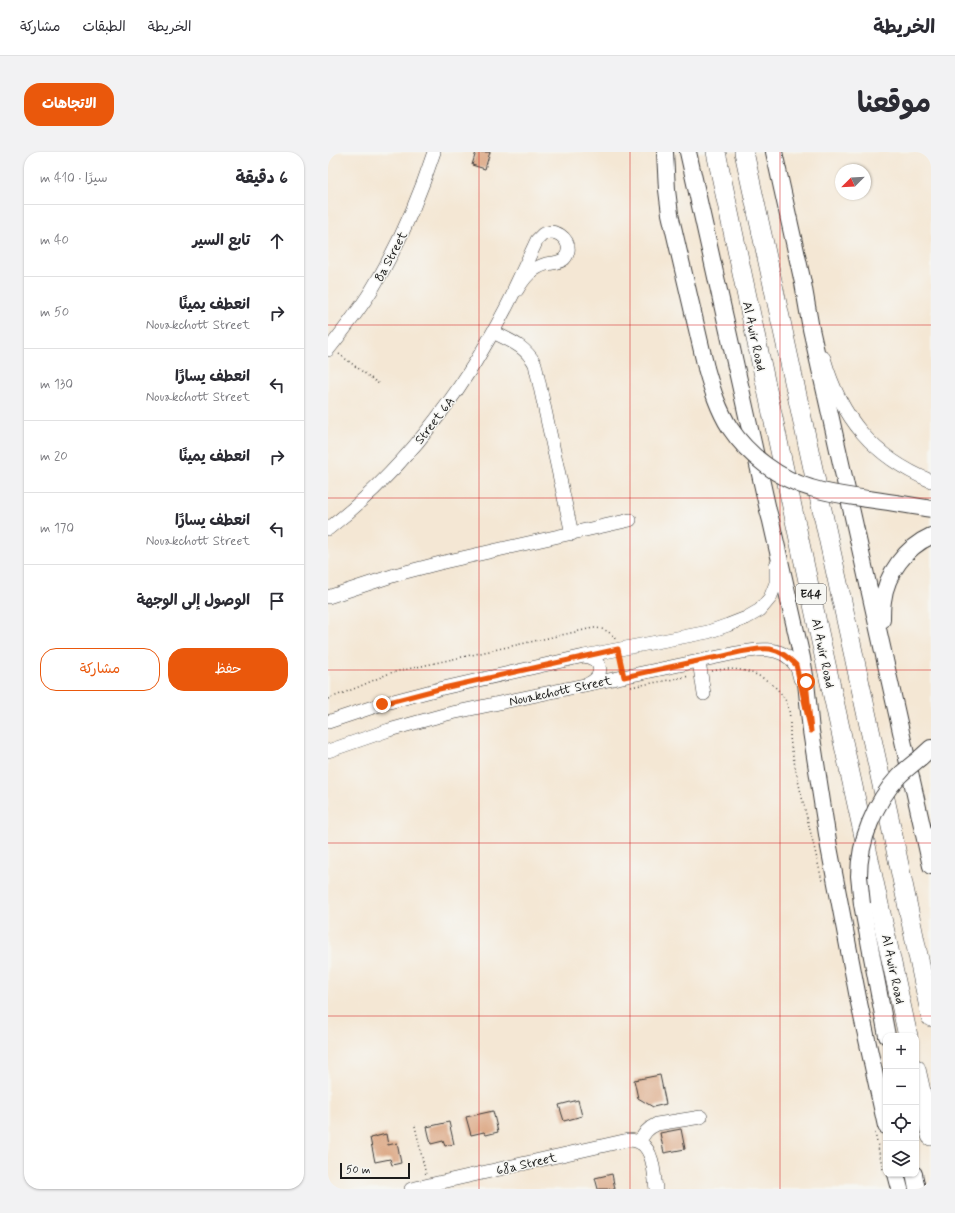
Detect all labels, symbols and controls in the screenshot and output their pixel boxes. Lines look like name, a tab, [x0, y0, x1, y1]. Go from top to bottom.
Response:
text: الخريطة	[873, 15, 935, 40]
text: مشاركة	[20, 18, 60, 36]
text: الطبقات	[82, 18, 126, 36]
text: الخريطة	[148, 18, 191, 36]
button: الاتجاهات	[24, 83, 114, 126]
text: موقعنا	[857, 86, 931, 123]
north arrow	[835, 164, 871, 200]
text: 6 دقيقة	[235, 167, 288, 189]
text: سيرًا · 410 m	[40, 170, 107, 187]
street label: 8a Street	[371, 228, 412, 285]
icon: ahead	[266, 230, 288, 252]
text: تابع السير	[192, 231, 250, 251]
text: 40 m	[40, 232, 69, 249]
text: انعطف يمينًا	[179, 295, 250, 315]
street label: Al Awir Road	[738, 300, 769, 373]
icon: right	[266, 302, 288, 324]
text: 50 m	[40, 304, 69, 321]
text: Nouakchott Street	[146, 317, 250, 334]
text: انعطف يسارًا	[175, 367, 250, 387]
icon: left	[266, 374, 288, 396]
text: 130 m	[40, 376, 73, 393]
text: Nouakchott Street	[146, 389, 250, 406]
street label: Street 6A	[411, 394, 459, 448]
icon: right	[266, 446, 288, 468]
text: انعطف يمينًا	[179, 447, 250, 467]
text: 20 m	[40, 448, 68, 465]
text: انعطف يسارًا	[175, 511, 250, 531]
icon: left	[266, 518, 288, 540]
text: 170 m	[40, 520, 74, 537]
text: Nouakchott Street	[146, 533, 250, 550]
road number: E44	[796, 584, 826, 604]
icon: arrive	[266, 590, 288, 612]
text: الوصول إلى الوجهة	[136, 591, 250, 611]
street label: Al Awir Road	[807, 617, 838, 690]
button: مشاركة	[40, 648, 160, 691]
button: حفظ	[168, 648, 288, 691]
street label: Nouakchott Street	[508, 672, 613, 711]
route start	[797, 673, 815, 691]
route end	[373, 695, 391, 713]
street label: Al Awir Road	[877, 933, 908, 1006]
map controls	[883, 1033, 919, 1177]
button: +	[883, 1033, 919, 1069]
button: −	[883, 1069, 919, 1105]
button: locate	[883, 1105, 919, 1141]
button: layers	[883, 1141, 919, 1177]
street label: 68a Street	[495, 1149, 558, 1180]
scale bar	[340, 1161, 410, 1180]
text: 50 m	[346, 1163, 371, 1177]

